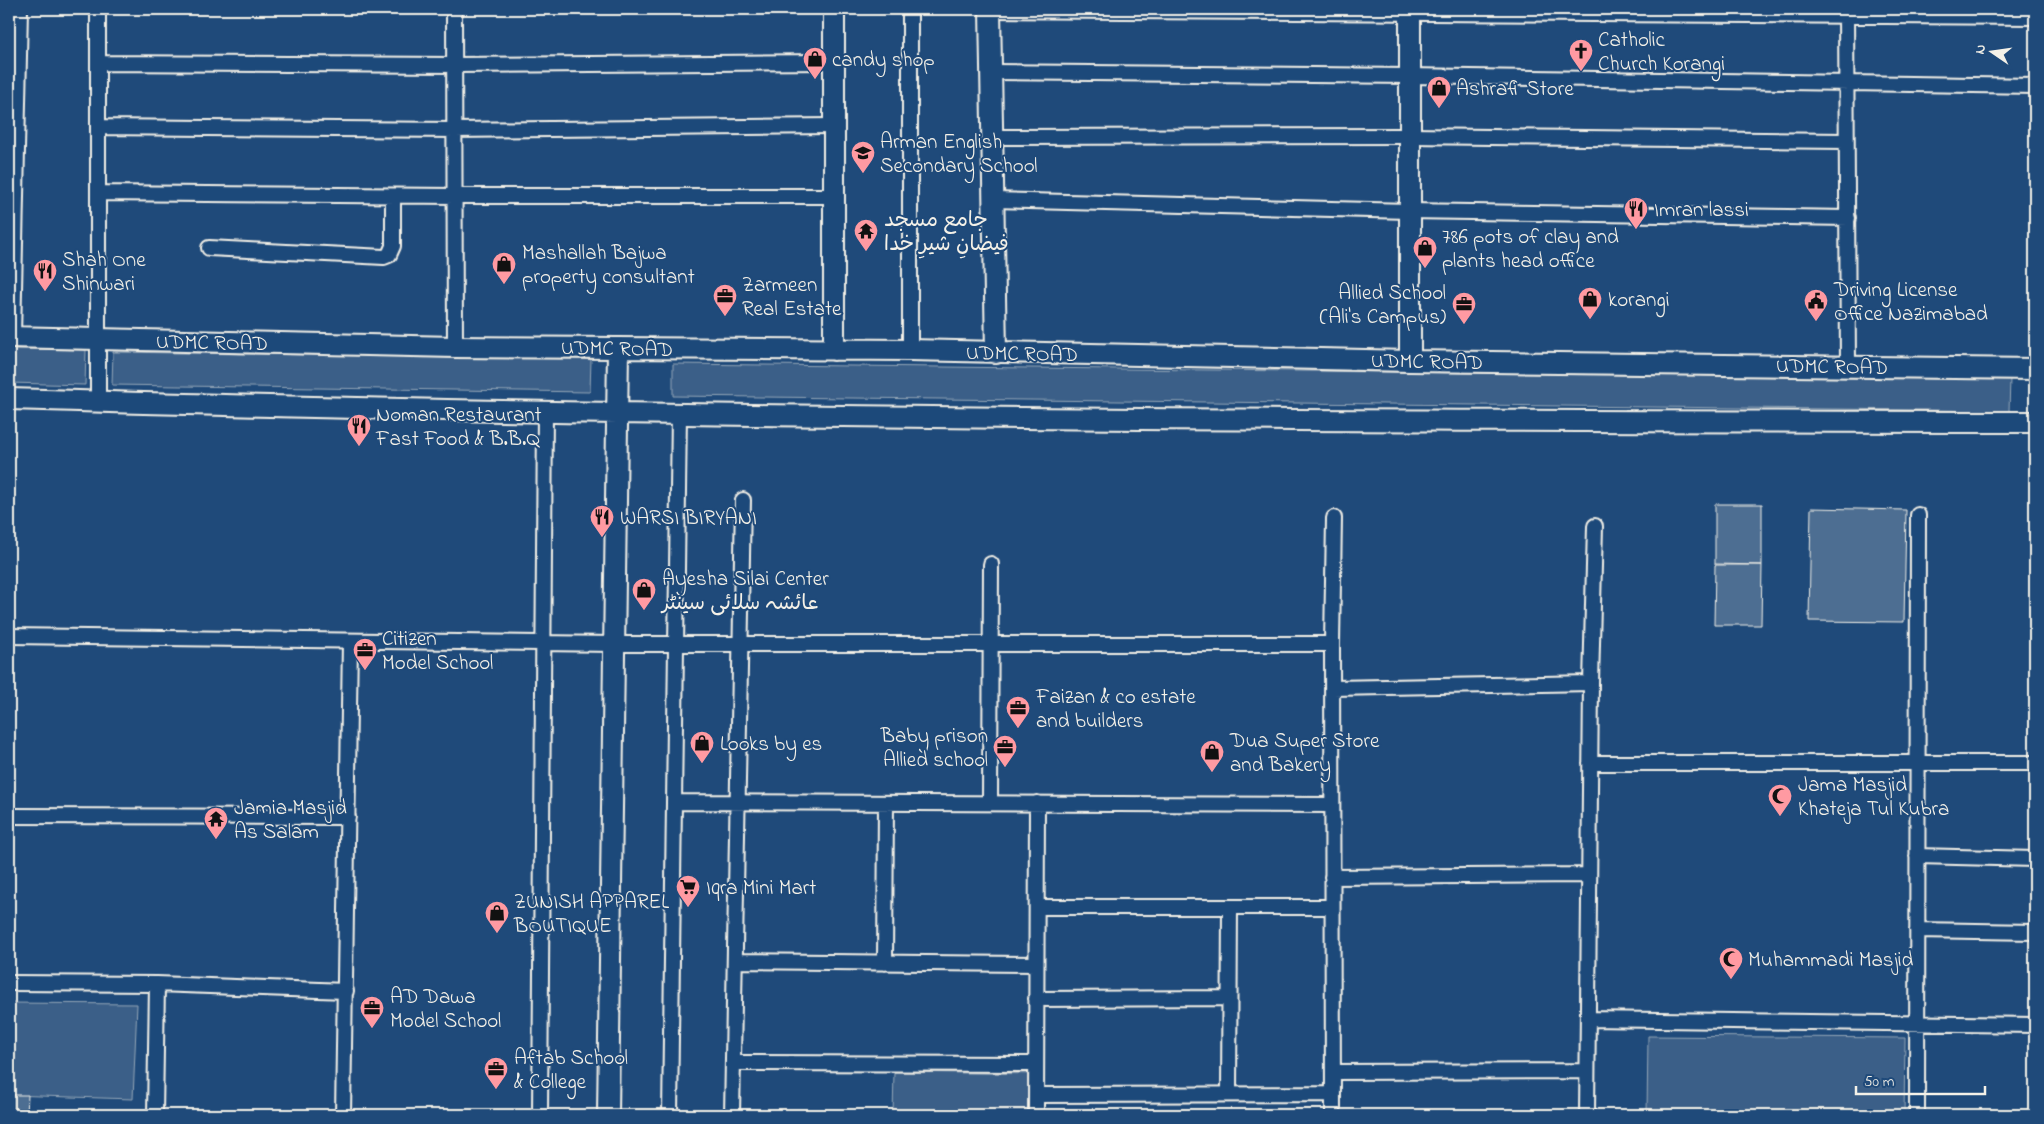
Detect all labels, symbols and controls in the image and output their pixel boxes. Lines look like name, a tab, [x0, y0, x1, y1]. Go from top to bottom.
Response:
place label: Catholic Church Korangi	[1598, 26, 1725, 82]
north arrow	[1966, 28, 2016, 78]
church icon: Catholic Church Korangi	[1568, 38, 1594, 72]
text: N	[1970, 42, 1992, 56]
shop icon: candy shop	[802, 46, 828, 80]
place label: candy shop	[832, 46, 935, 78]
shop icon: Ashrafi Store	[1426, 75, 1452, 109]
place label: Ashrafi Store	[1456, 75, 1574, 105]
place label: Arman English Secondary School	[880, 128, 1038, 184]
school or university icon: Arman English Secondary School	[850, 140, 876, 174]
restaurant icon: Imran lassi	[1623, 196, 1649, 230]
place label: Imran lassi	[1654, 196, 1749, 226]
place label: جامع مسجد فیضانِ شیرِ خدا	[884, 206, 1009, 260]
temple icon: جامع مسجد فیضانِ شیرِ خدا	[853, 218, 879, 252]
place label: 786 pots of clay and plants head office	[1442, 223, 1619, 277]
shop icon: 786 pots of clay and plants head office	[1412, 235, 1438, 269]
place label: Mashallah Bajwa property consultant	[522, 239, 695, 295]
place label: Shah One Shinwari	[62, 246, 146, 300]
shop icon: Mashallah Bajwa property consultant	[491, 251, 517, 285]
restaurant icon: Shah One Shinwari	[32, 258, 58, 292]
place label: Zarmeen Real Estate	[742, 271, 842, 325]
place label: Driving License Office Nazimabad	[1833, 276, 1988, 330]
place label: Allied School (Ali's Campus)	[1319, 279, 1446, 333]
office icon: Zarmeen Real Estate	[712, 283, 738, 317]
shop icon: korangi	[1577, 286, 1603, 320]
place label: korangi	[1608, 286, 1670, 318]
public building icon: Driving License Office Nazimabad	[1803, 288, 1829, 322]
office icon: Allied School (Ali's Campus)	[1451, 291, 1477, 325]
street label: UDMC ROAD	[156, 328, 268, 360]
street label: UDMC ROAD	[561, 334, 673, 366]
street label: UDMC ROAD	[966, 339, 1078, 371]
street label: UDMC ROAD	[1371, 347, 1483, 379]
street label: UDMC ROAD	[1776, 352, 1888, 384]
place label: Noman Restaurant Fast Food & B.B.Q	[375, 401, 542, 455]
restaurant icon: Noman Restaurant Fast Food & B.B.Q	[346, 413, 372, 447]
restaurant icon: WARSI BIRYANI	[589, 504, 615, 538]
place label: WARSI BIRYANI	[620, 504, 757, 534]
place label: Ayesha Silai Center عائشہ سلائی سینٹر	[660, 565, 829, 619]
shop icon: Ayesha Silai Center عائشہ سلائی سینٹر	[631, 577, 657, 611]
place label: Citizen Model School	[382, 625, 493, 679]
office icon: Citizen Model School	[352, 637, 378, 671]
place label: Faizan & co estate and builders	[1035, 683, 1196, 737]
office icon: Faizan & co estate and builders	[1005, 695, 1031, 729]
place label: Baby prison Allied school	[880, 722, 988, 776]
place label: Dua Super Store and Bakery	[1229, 727, 1380, 783]
shop icon: Looks by es	[689, 730, 715, 764]
place label: Looks by es	[720, 730, 822, 762]
office icon: Baby prison Allied school	[992, 734, 1018, 768]
shop icon: Dua Super Store and Bakery	[1199, 739, 1225, 773]
place label: Jama Masjid Khateja Tul Kubra	[1798, 771, 1949, 825]
mosque icon: Jama Masjid Khateja Tul Kubra	[1767, 783, 1793, 817]
place label: Jamia Masjid As Salam	[234, 794, 347, 848]
temple icon: Jamia Masjid As Salam	[203, 806, 229, 840]
supermarket icon: Iqra Mini Mart	[675, 874, 701, 908]
place label: Iqra Mini Mart	[706, 874, 816, 904]
place label: ZUNISH APPAREL BOUTIQUE	[513, 888, 669, 942]
shop icon: ZUNISH APPAREL BOUTIQUE	[484, 900, 510, 934]
mosque icon: Muhammadi Masjid	[1718, 946, 1744, 980]
place label: Muhammadi Masjid	[1748, 946, 1914, 976]
place label: AD Dawa Model School	[390, 983, 501, 1037]
office icon: AD Dawa Model School	[359, 995, 385, 1029]
place label: Aftab School & College	[514, 1044, 628, 1100]
office icon: Aftab School & College	[483, 1056, 509, 1090]
scale bar	[1856, 1064, 1985, 1096]
text: 50 m	[1864, 1071, 1895, 1093]

